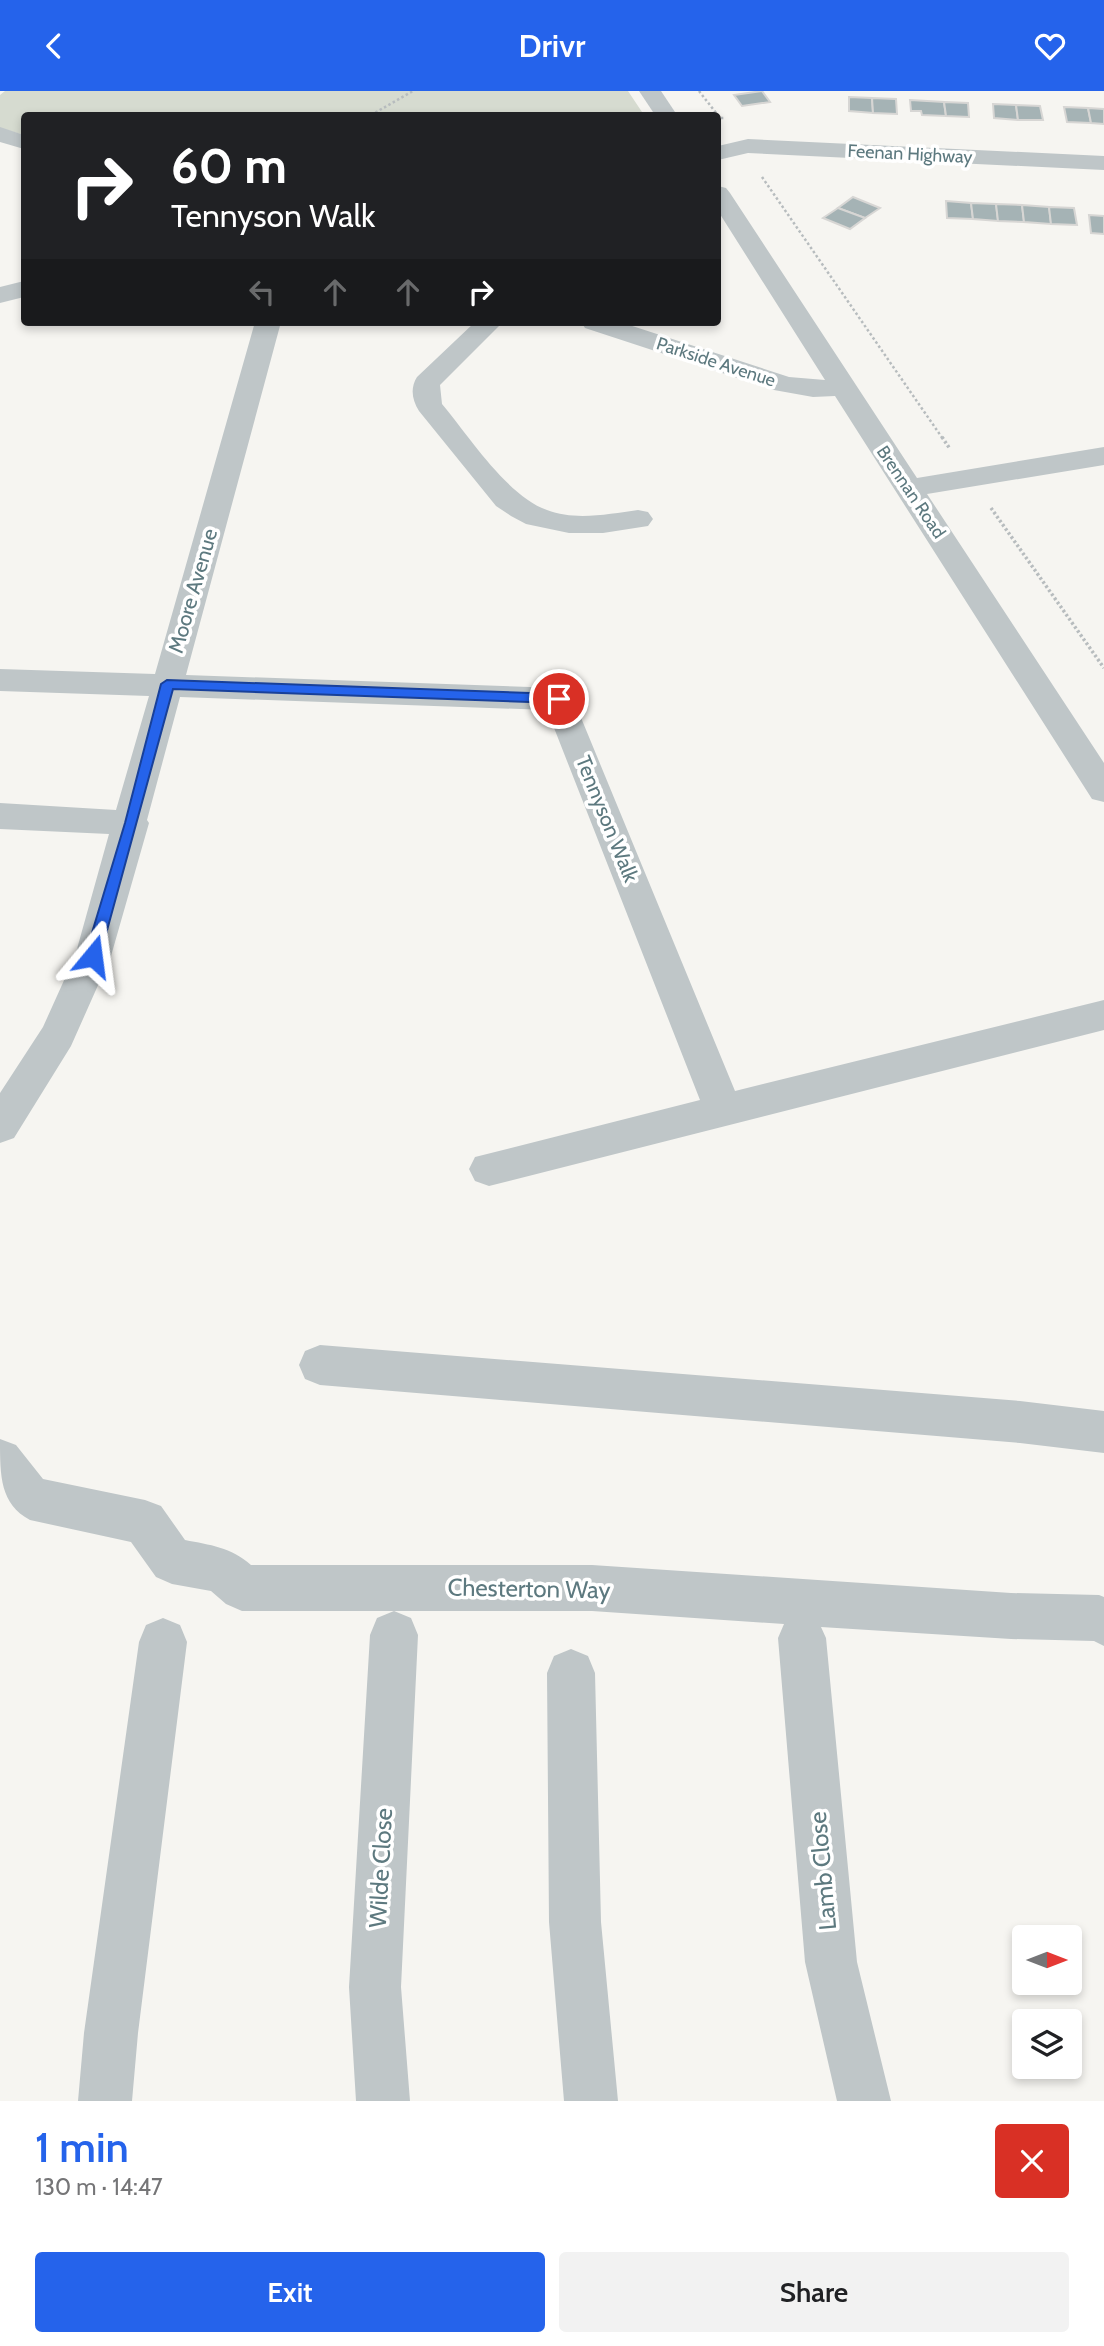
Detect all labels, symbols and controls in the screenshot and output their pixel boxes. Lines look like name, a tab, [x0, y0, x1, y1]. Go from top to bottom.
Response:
text: Drivr	[519, 26, 585, 65]
icon: back	[35, 27, 73, 65]
icon: heart	[1031, 27, 1069, 65]
text: 60 m	[171, 136, 287, 195]
icon: right	[56, 140, 147, 231]
street label: Feenan Highway	[847, 140, 973, 168]
text: Tennyson Walk	[171, 196, 375, 235]
icon: left	[243, 273, 281, 311]
icon: ahead	[316, 273, 354, 311]
icon: ahead	[389, 273, 427, 311]
icon: right	[462, 273, 500, 311]
street label: Parkside Avenue	[654, 332, 778, 392]
street label: Brennan Road	[872, 441, 950, 543]
street label: Moore Avenue	[163, 526, 222, 656]
pin	[529, 669, 589, 729]
icon: arrive	[540, 680, 578, 718]
street label: Tennyson Walk	[571, 752, 644, 886]
position arrow	[56, 919, 130, 993]
street label: Chesterton Way	[447, 1573, 611, 1604]
street label: Wilde Close	[363, 1807, 398, 1929]
street label: Lamb Close	[803, 1810, 842, 1932]
north arrow	[1012, 1925, 1082, 1995]
map controls	[1012, 1925, 1082, 2079]
button: layers	[1012, 2009, 1082, 2079]
text: 1 min	[35, 2121, 129, 2173]
button: close	[995, 2124, 1069, 2198]
text: 130 m · 14:47	[35, 2173, 163, 2201]
button: Exit	[35, 2252, 545, 2332]
button: Share	[559, 2252, 1069, 2332]

